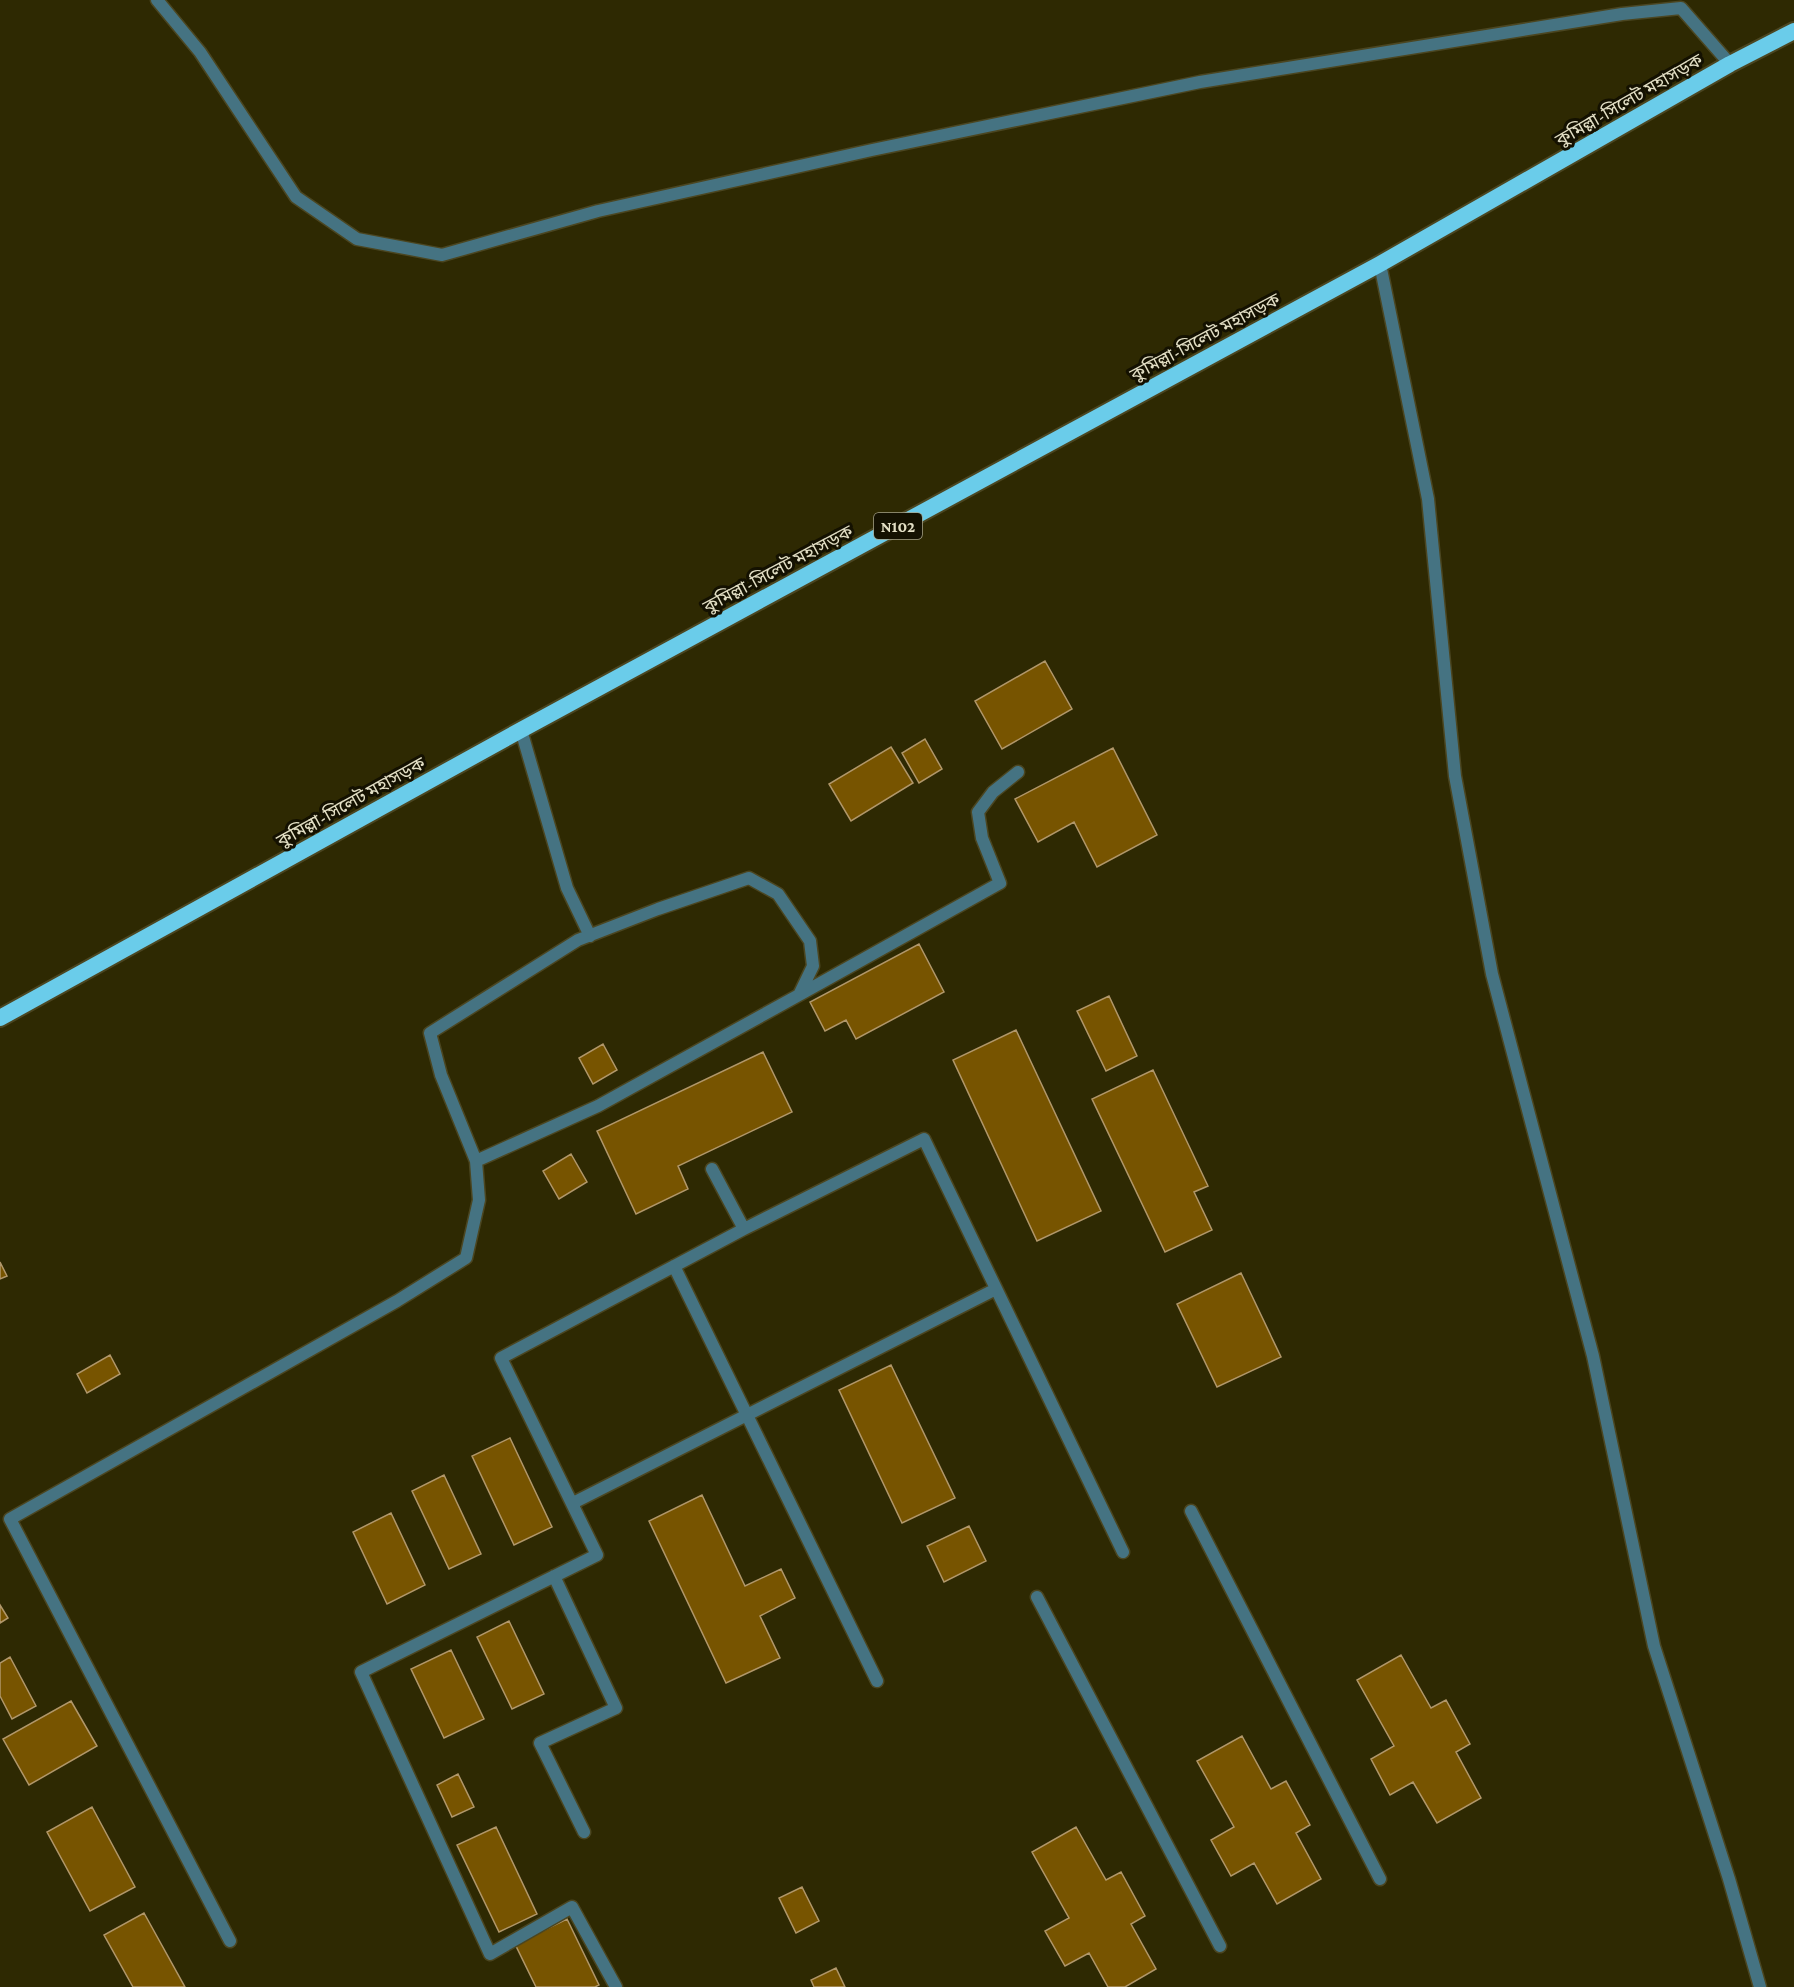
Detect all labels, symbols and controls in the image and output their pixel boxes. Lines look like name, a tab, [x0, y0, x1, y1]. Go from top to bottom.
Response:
street label: কুমিল্লা-সিলেট মহাসড়ক	[1551, 49, 1707, 152]
street label: কুমিল্লা-সিলেট মহাসড়ক	[1126, 289, 1284, 386]
road number: N102	[874, 513, 922, 539]
street label: কুমিল্লা-সিলেট মহাসড়ক	[699, 521, 857, 618]
street label: কুমিল্লা-সিলেট মহাসড়ক	[272, 753, 430, 852]

